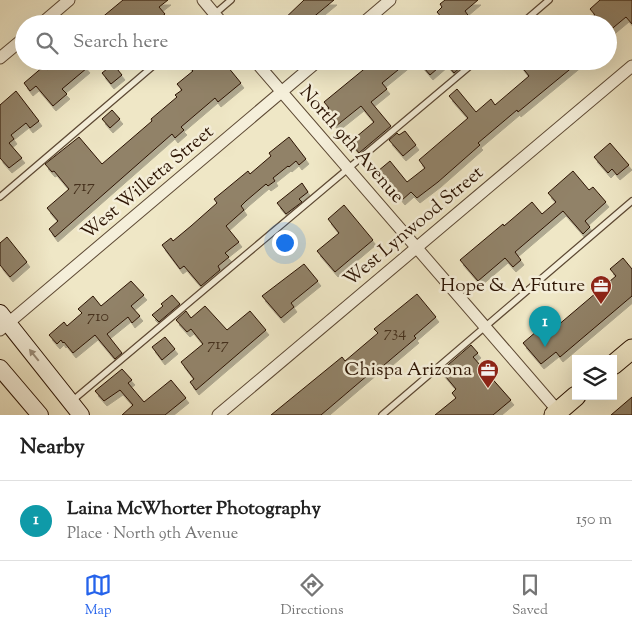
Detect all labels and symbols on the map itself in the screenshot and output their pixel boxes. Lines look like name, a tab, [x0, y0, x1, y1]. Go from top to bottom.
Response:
street label: North 9th Avenue	[292, 80, 410, 210]
street label: West Willetta Street	[76, 119, 220, 247]
street label: West Lynwood Street	[338, 160, 490, 294]
house number: 717	[73, 176, 95, 199]
your location	[272, 230, 298, 256]
place label: Hope & A Future	[440, 273, 585, 300]
office icon: Hope & A Future	[589, 274, 613, 305]
house number: 710	[87, 306, 109, 329]
pin: 1	[529, 306, 561, 347]
house number: 734	[384, 322, 406, 345]
house number: 717	[207, 334, 229, 357]
one-way arrow	[29, 348, 40, 361]
place label: Chispa Arizona	[344, 357, 472, 384]
office icon: Chispa Arizona	[476, 358, 500, 389]

